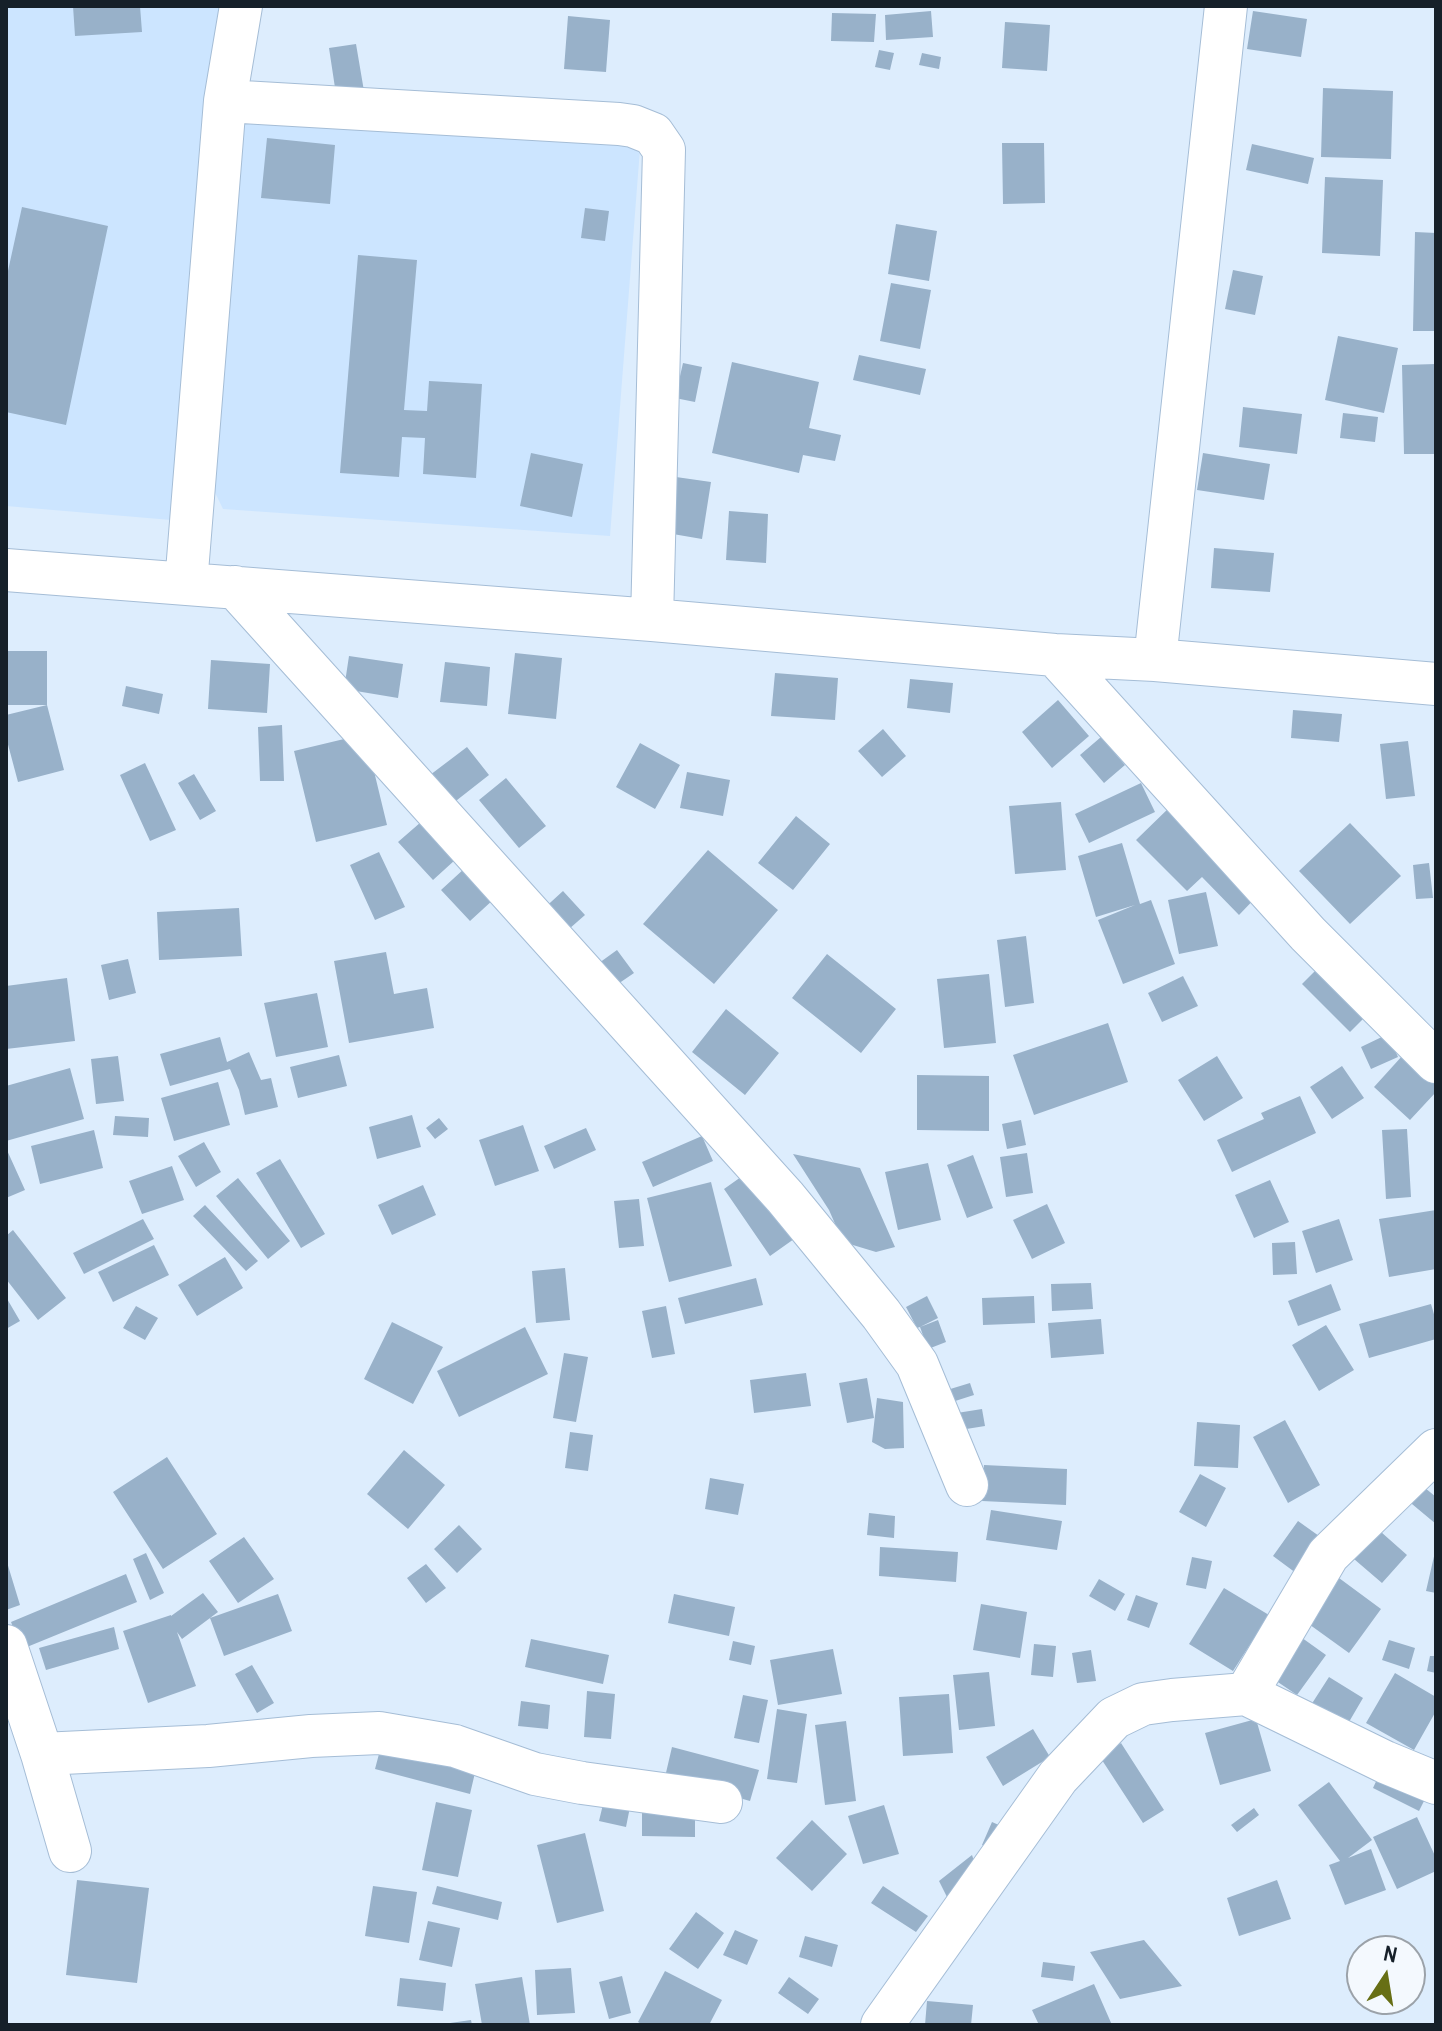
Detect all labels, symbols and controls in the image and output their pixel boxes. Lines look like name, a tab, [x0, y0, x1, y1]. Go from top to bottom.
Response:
north arrow	[1346, 1935, 1426, 2015]
text: N	[1381, 1937, 1400, 1970]

